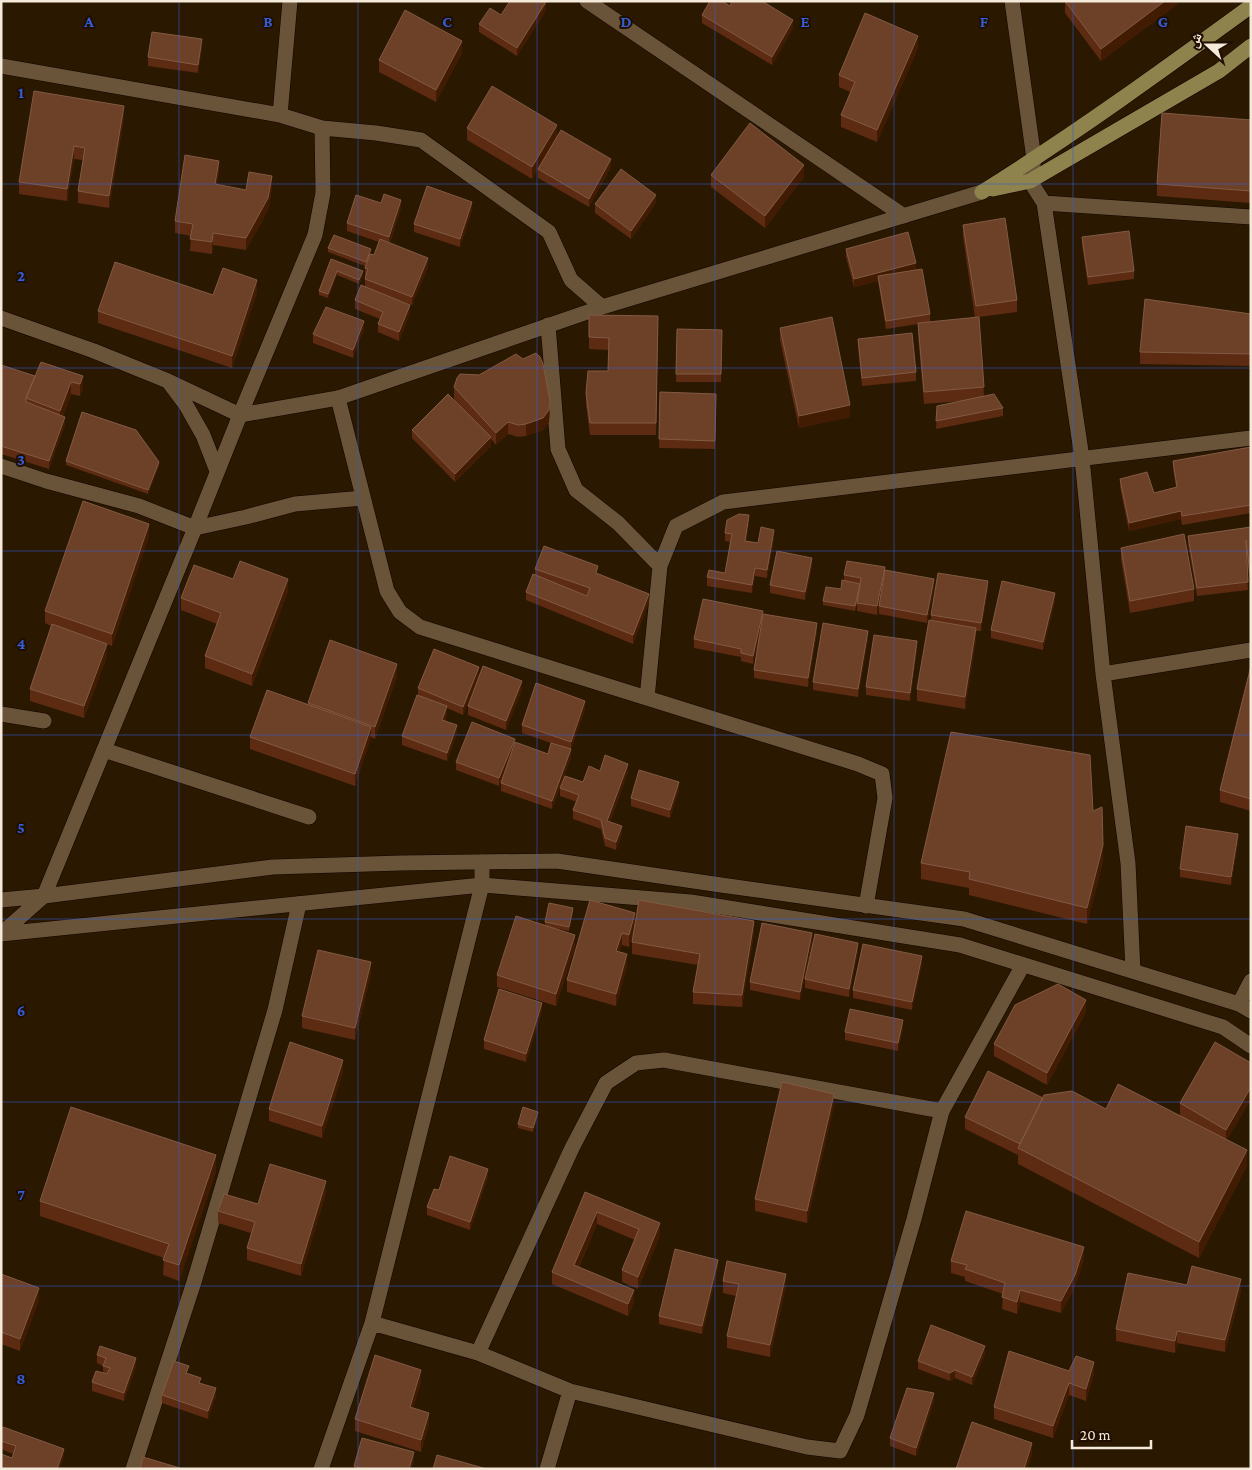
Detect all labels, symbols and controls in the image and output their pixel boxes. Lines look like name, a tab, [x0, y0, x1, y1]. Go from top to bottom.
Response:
text: A	[83, 13, 94, 30]
text: B	[263, 13, 273, 30]
text: C	[442, 13, 452, 30]
text: D	[620, 13, 632, 30]
text: E	[800, 13, 810, 30]
text: F	[980, 13, 989, 30]
text: G	[1158, 13, 1168, 30]
north arrow	[1182, 20, 1232, 70]
text: ش	[1185, 30, 1206, 51]
text: 1	[18, 84, 24, 101]
text: 2	[17, 267, 25, 284]
text: 3	[17, 451, 25, 468]
text: 4	[17, 635, 26, 652]
text: 5	[17, 819, 25, 836]
text: 6	[17, 1002, 25, 1019]
text: 7	[17, 1186, 25, 1203]
text: 8	[16, 1370, 26, 1387]
scale bar	[1072, 1418, 1151, 1450]
text: 20 m	[1080, 1427, 1111, 1443]

